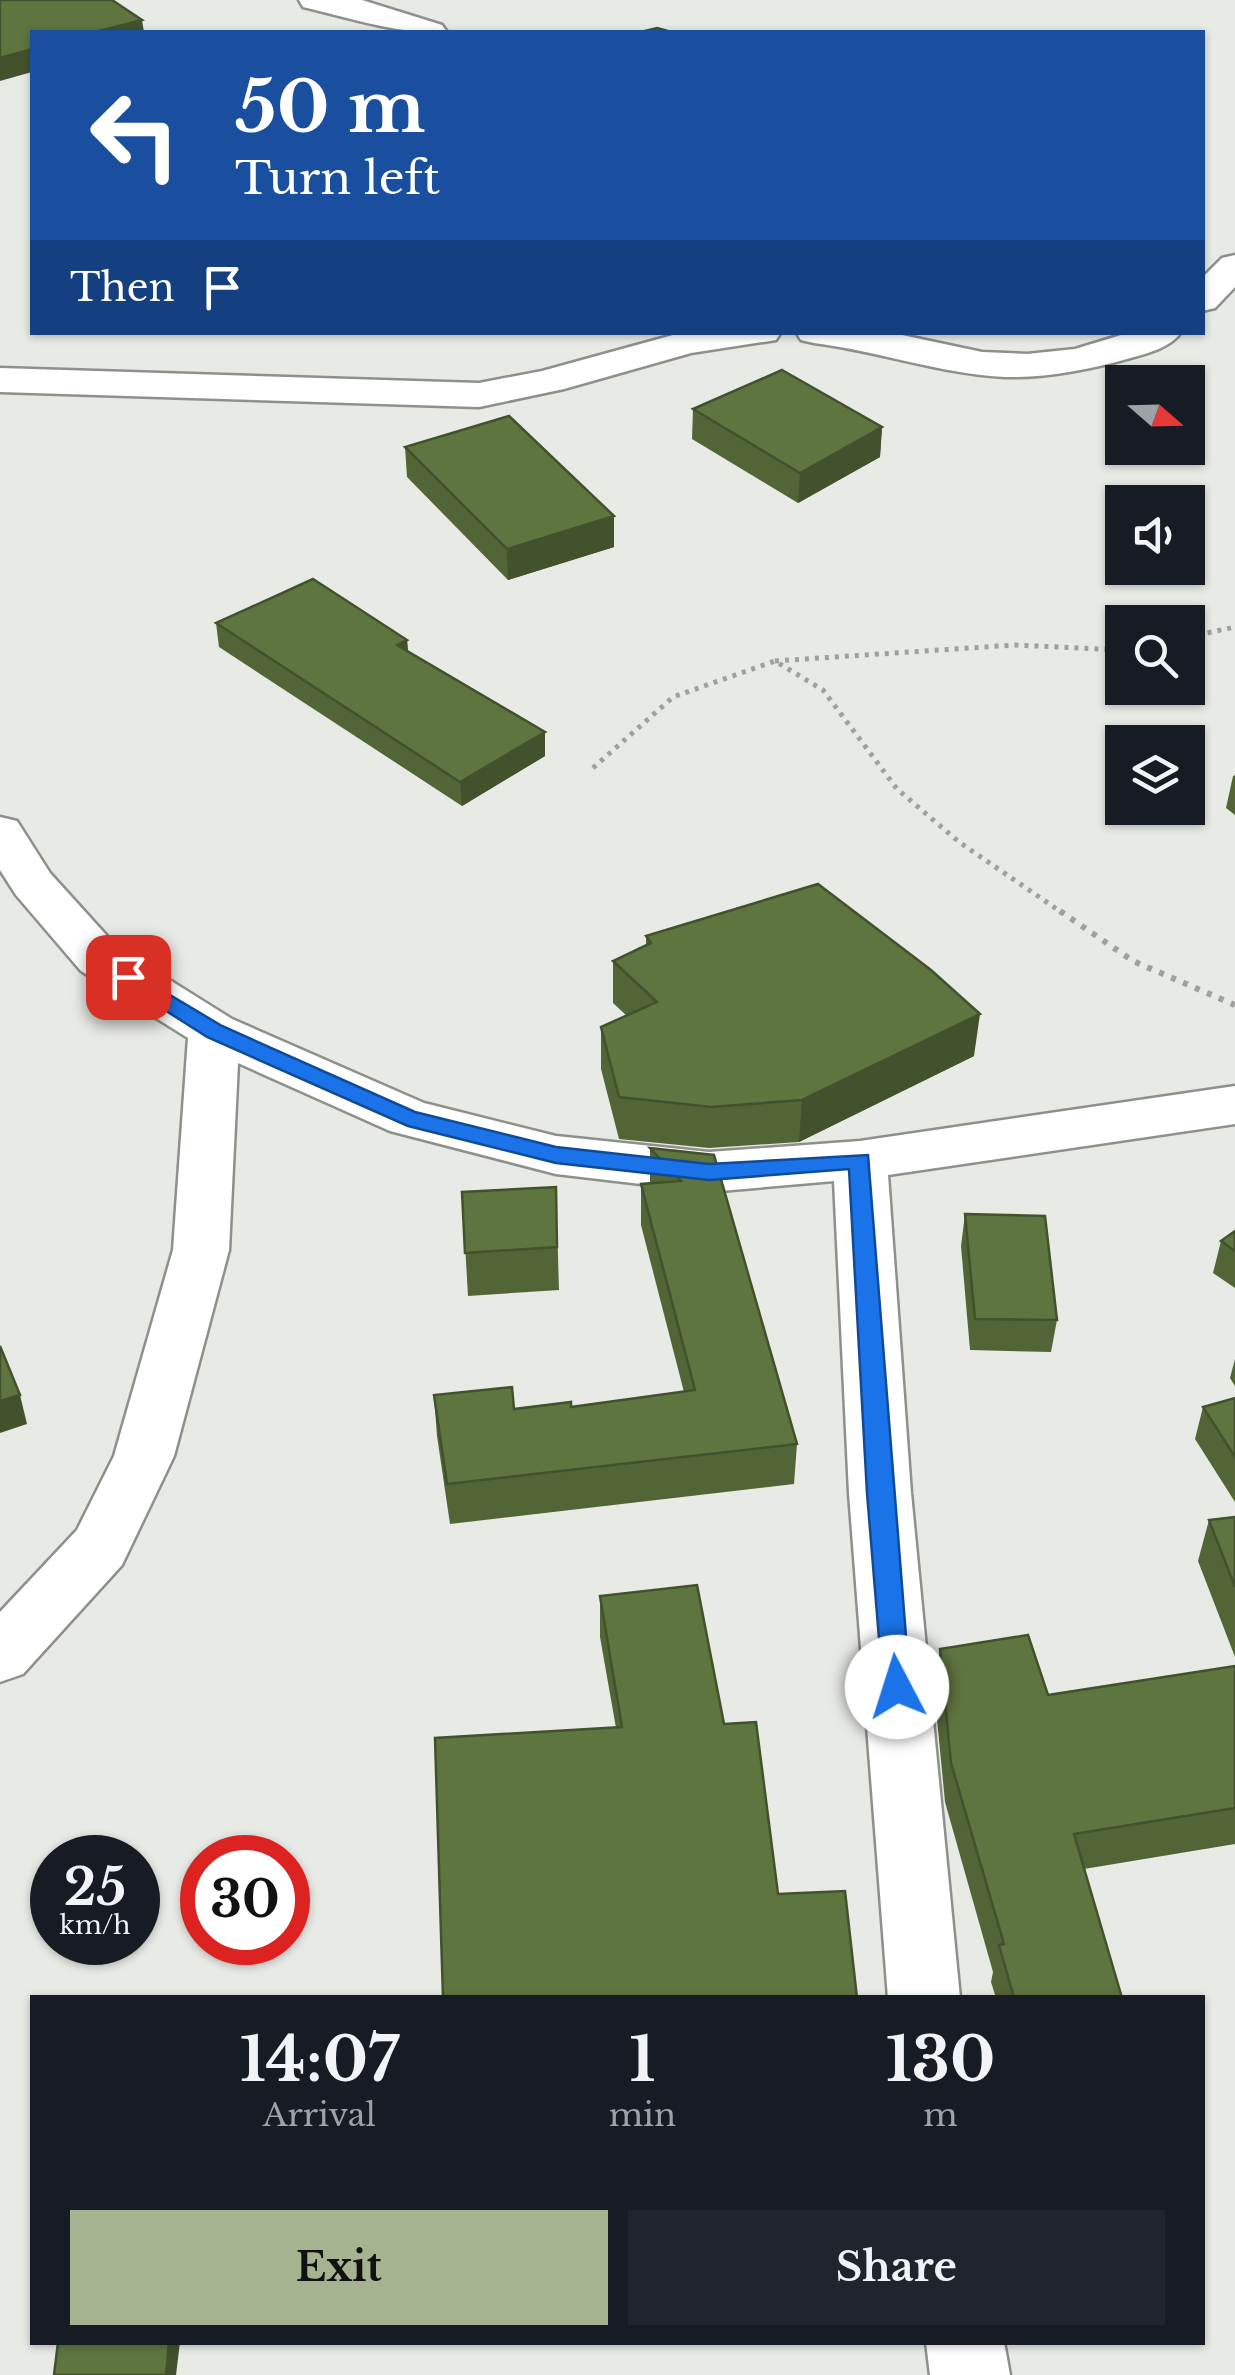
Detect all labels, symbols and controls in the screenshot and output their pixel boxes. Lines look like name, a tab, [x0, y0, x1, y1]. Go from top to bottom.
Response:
text: 50 m	[235, 64, 426, 151]
icon: left	[70, 70, 200, 200]
text: Turn left	[235, 150, 440, 206]
icon: arrive	[195, 260, 250, 315]
text: Then	[70, 264, 175, 311]
north arrow	[1105, 365, 1205, 465]
map controls	[1105, 365, 1205, 825]
button: sound	[1105, 485, 1205, 585]
button: search	[1105, 605, 1205, 705]
button: layers	[1105, 725, 1205, 825]
pin	[86, 935, 171, 1020]
icon: arrive	[101, 950, 156, 1005]
position arrow	[845, 1635, 949, 1739]
speed limit sign: 30	[180, 1835, 310, 1965]
text: 25	[64, 1856, 126, 1919]
text: km/h	[60, 1910, 130, 1941]
text: 14:07	[240, 2023, 399, 2097]
text: 1	[629, 2023, 655, 2097]
text: 130	[886, 2023, 995, 2097]
text: Arrival	[263, 2095, 376, 2135]
text: min	[609, 2095, 676, 2135]
text: m	[923, 2095, 958, 2135]
button: Exit	[70, 2210, 608, 2325]
button: Share	[628, 2210, 1165, 2325]

